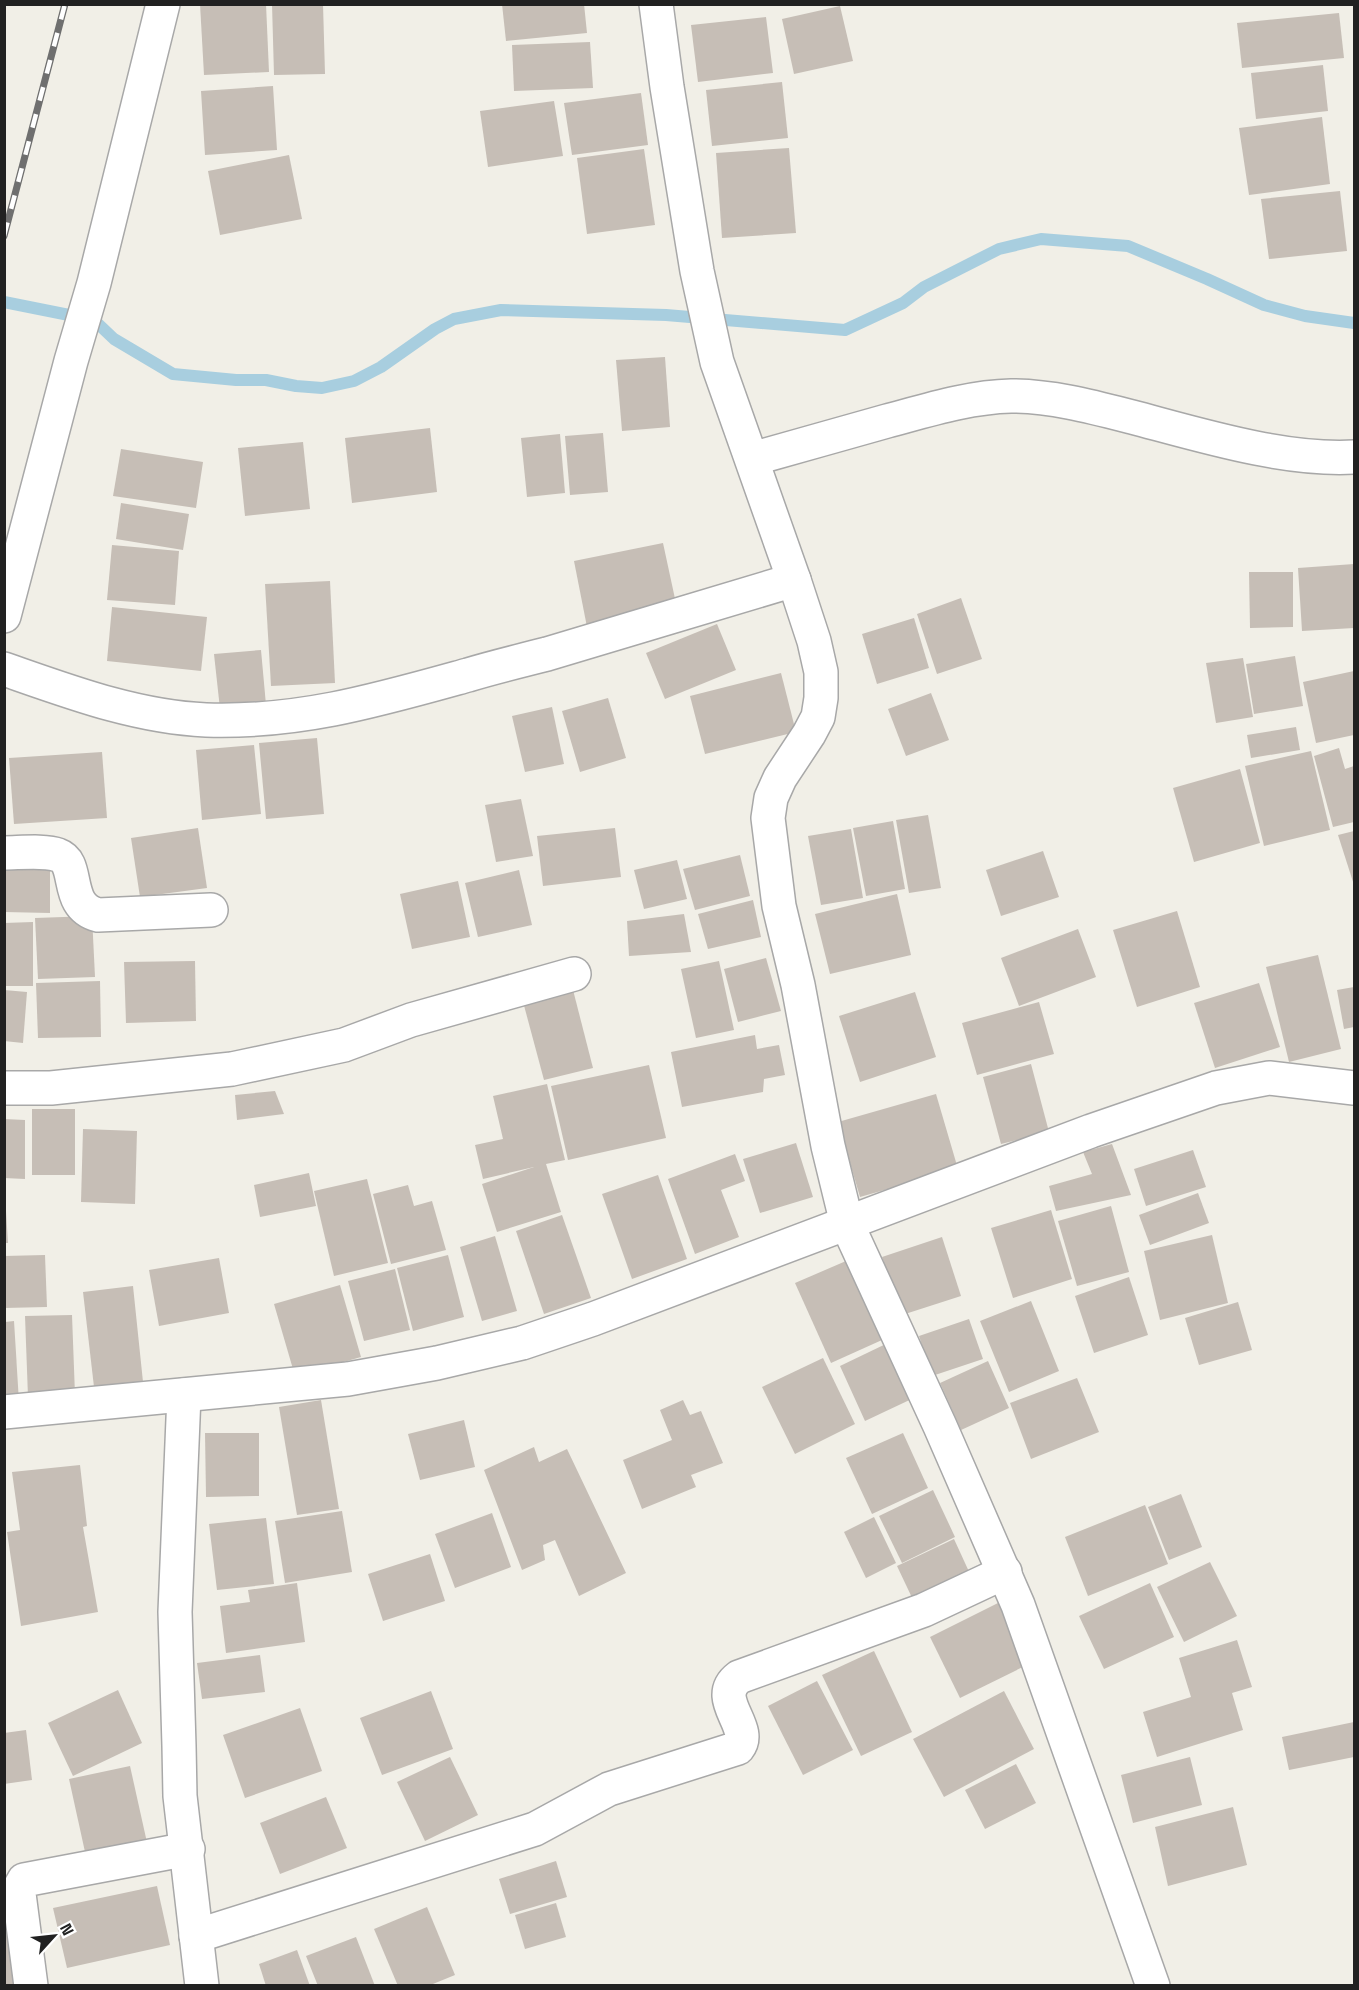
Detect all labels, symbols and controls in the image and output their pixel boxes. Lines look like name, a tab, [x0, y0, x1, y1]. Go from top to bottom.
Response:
north arrow	[24, 1906, 84, 1966]
text: N	[55, 1920, 79, 1939]

